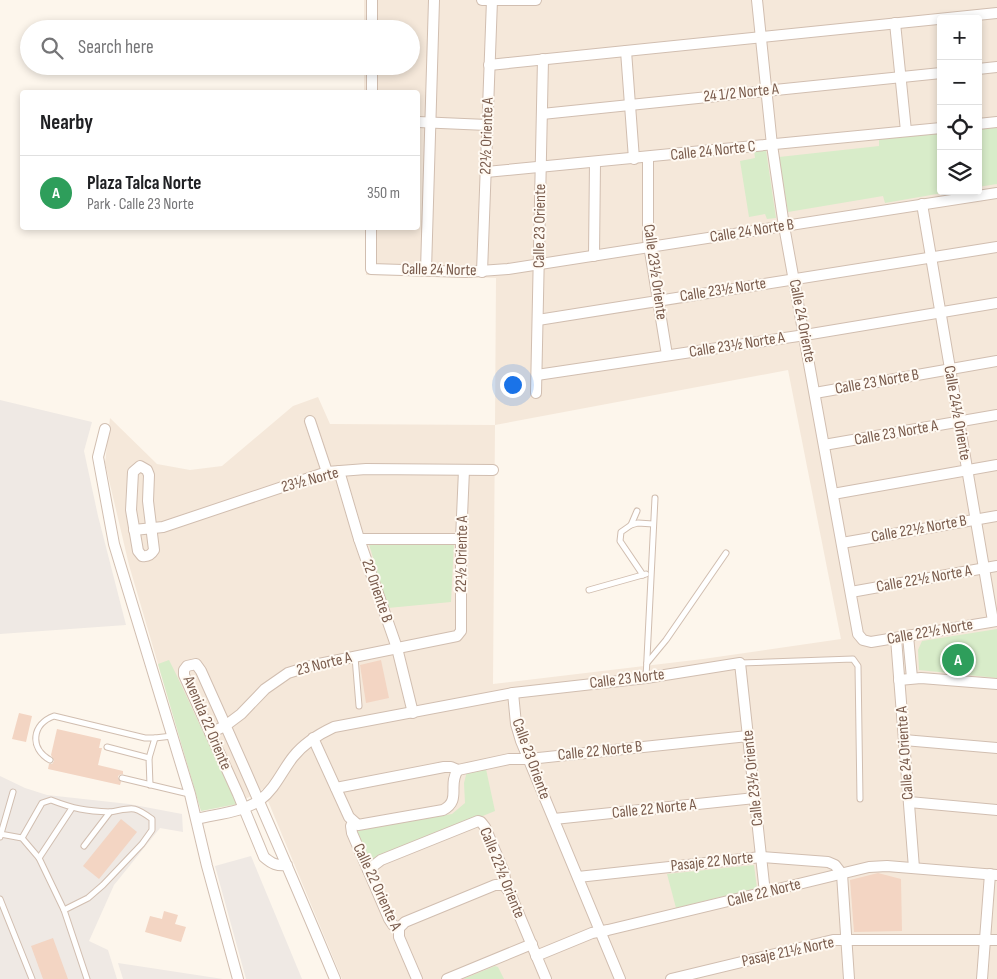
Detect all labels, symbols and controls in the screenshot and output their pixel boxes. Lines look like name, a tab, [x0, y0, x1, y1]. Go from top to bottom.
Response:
map controls	[937, 15, 982, 195]
button: +	[937, 15, 982, 60]
search box	[20, 20, 420, 75]
icon: search	[38, 34, 66, 62]
text: Search here	[78, 36, 154, 59]
button: −	[937, 60, 982, 105]
street label: 24 1/2 Norte A	[702, 80, 780, 106]
street label: 22½ Oriente A	[476, 97, 498, 175]
button: locate	[937, 105, 982, 150]
text: Nearby	[40, 110, 93, 135]
street label: Calle 24 Norte C	[670, 137, 757, 165]
button: layers	[937, 150, 982, 195]
text: Plaza Talca Norte	[87, 172, 202, 195]
text: A	[52, 184, 60, 203]
text: 350 m	[367, 184, 400, 203]
street label: Calle 23 Oriente	[530, 184, 550, 268]
text: Park · Calle 23 Norte	[87, 195, 194, 214]
street label: Calle 24 Norte B	[709, 215, 795, 247]
street label: Calle 23½ Oriente	[639, 223, 671, 321]
street label: Calle 24 Norte	[401, 260, 477, 280]
street label: Calle 23½ Norte	[679, 274, 767, 306]
street label: Calle 24 Oriente	[785, 278, 819, 364]
street label: Calle 23½ Norte A	[688, 328, 786, 362]
street label: Calle 24½ Oriente	[939, 364, 975, 462]
street label: Calle 23 Norte B	[834, 365, 920, 399]
your location	[500, 372, 526, 398]
street label: Calle 23 Norte A	[853, 416, 939, 450]
street label: 23½ Norte	[279, 463, 341, 497]
street label: Calle 22½ Norte B	[870, 511, 968, 547]
street label: 22½ Oriente A	[452, 515, 472, 593]
street label: 22 Oriente B	[357, 557, 397, 625]
street label: Calle 22½ Norte A	[875, 561, 973, 597]
street label: Calle 22½ Norte	[886, 615, 974, 649]
pin: A	[942, 641, 974, 679]
street label: 23 Norte A	[295, 648, 354, 680]
street label: Calle 23 Norte	[589, 665, 665, 693]
street label: Avenida 22 Oriente	[178, 672, 235, 773]
street label: Calle 24 Oriente A	[892, 705, 918, 800]
street label: Calle 23 Oriente	[508, 716, 554, 802]
street label: Calle 23½ Oriente	[739, 729, 767, 827]
street label: Calle 22 Norte B	[557, 737, 643, 765]
street label: Calle 22 Norte A	[611, 795, 697, 823]
street label: Calle 22½ Oriente	[475, 825, 529, 921]
street label: Calle 22 Oriente A	[349, 841, 405, 934]
street label: Pasaje 22 Norte	[670, 848, 754, 876]
street label: Calle 22 Norte	[725, 875, 803, 911]
street label: Pasaje 21½ Norte	[740, 933, 836, 971]

